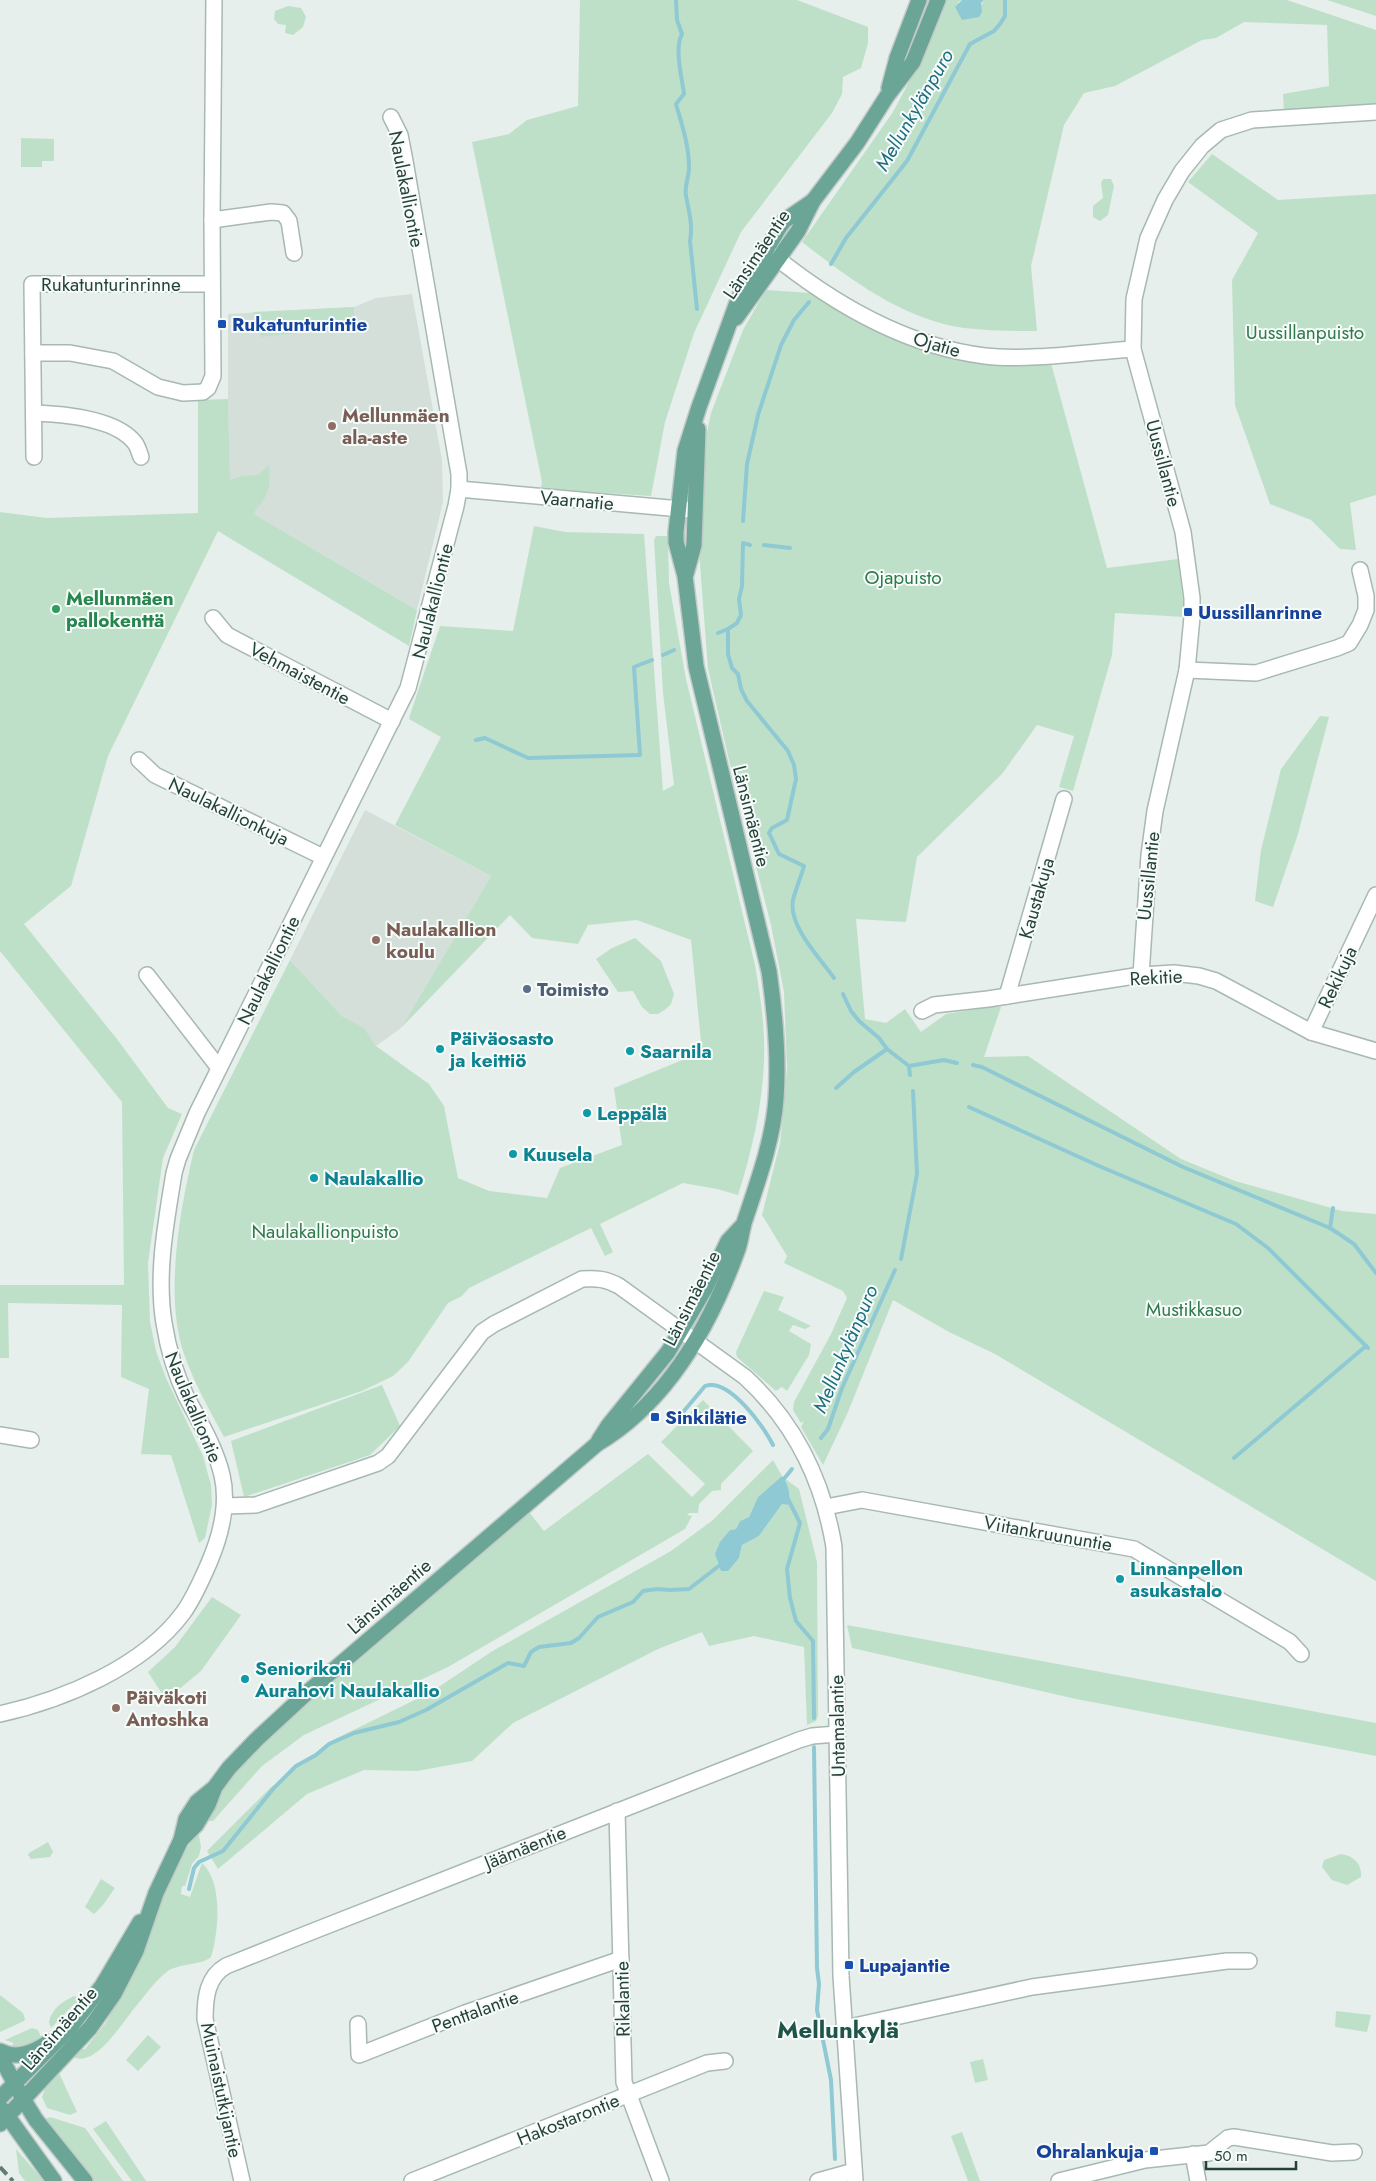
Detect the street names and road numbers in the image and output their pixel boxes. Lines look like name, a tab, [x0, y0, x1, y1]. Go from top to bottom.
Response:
street label: Naulakalliontie	[382, 129, 431, 250]
street label: Länsimäentie	[716, 204, 797, 305]
street label: Rukatunturinrinne	[41, 271, 181, 298]
street label: Ojatie	[910, 325, 964, 364]
street label: Uussillantie	[1139, 417, 1188, 510]
street label: Vaarnatie	[539, 484, 615, 517]
street label: Naulakalliontie	[405, 540, 460, 662]
street label: Vehmaistentie	[244, 635, 355, 712]
street label: Länsimäentie	[726, 763, 777, 870]
street label: Naulakallionkuja	[164, 771, 294, 852]
street label: Uussillantie	[1130, 830, 1167, 922]
street label: Kaustakuja	[1012, 854, 1061, 942]
street label: Naulakalliontie	[230, 911, 307, 1029]
street label: Rekikuja	[1311, 942, 1364, 1013]
street label: Rekitie	[1129, 963, 1183, 992]
street label: Länsimäentie	[656, 1246, 727, 1350]
street label: Naulakalliontie	[158, 1348, 229, 1467]
street label: Viitankruununtie	[981, 1509, 1115, 1558]
street label: Länsimäentie	[341, 1552, 437, 1640]
street label: Untamalantie	[823, 1674, 852, 1777]
street label: Jäämäentie	[477, 1819, 570, 1877]
street label: Rikalantie	[608, 1961, 637, 2037]
street label: Länsimäentie	[15, 1980, 104, 2076]
street label: Penttalantie	[428, 1983, 523, 2040]
street label: Muinaistutkijantie	[194, 2020, 249, 2160]
street label: Hakostarontie	[513, 2087, 624, 2152]

